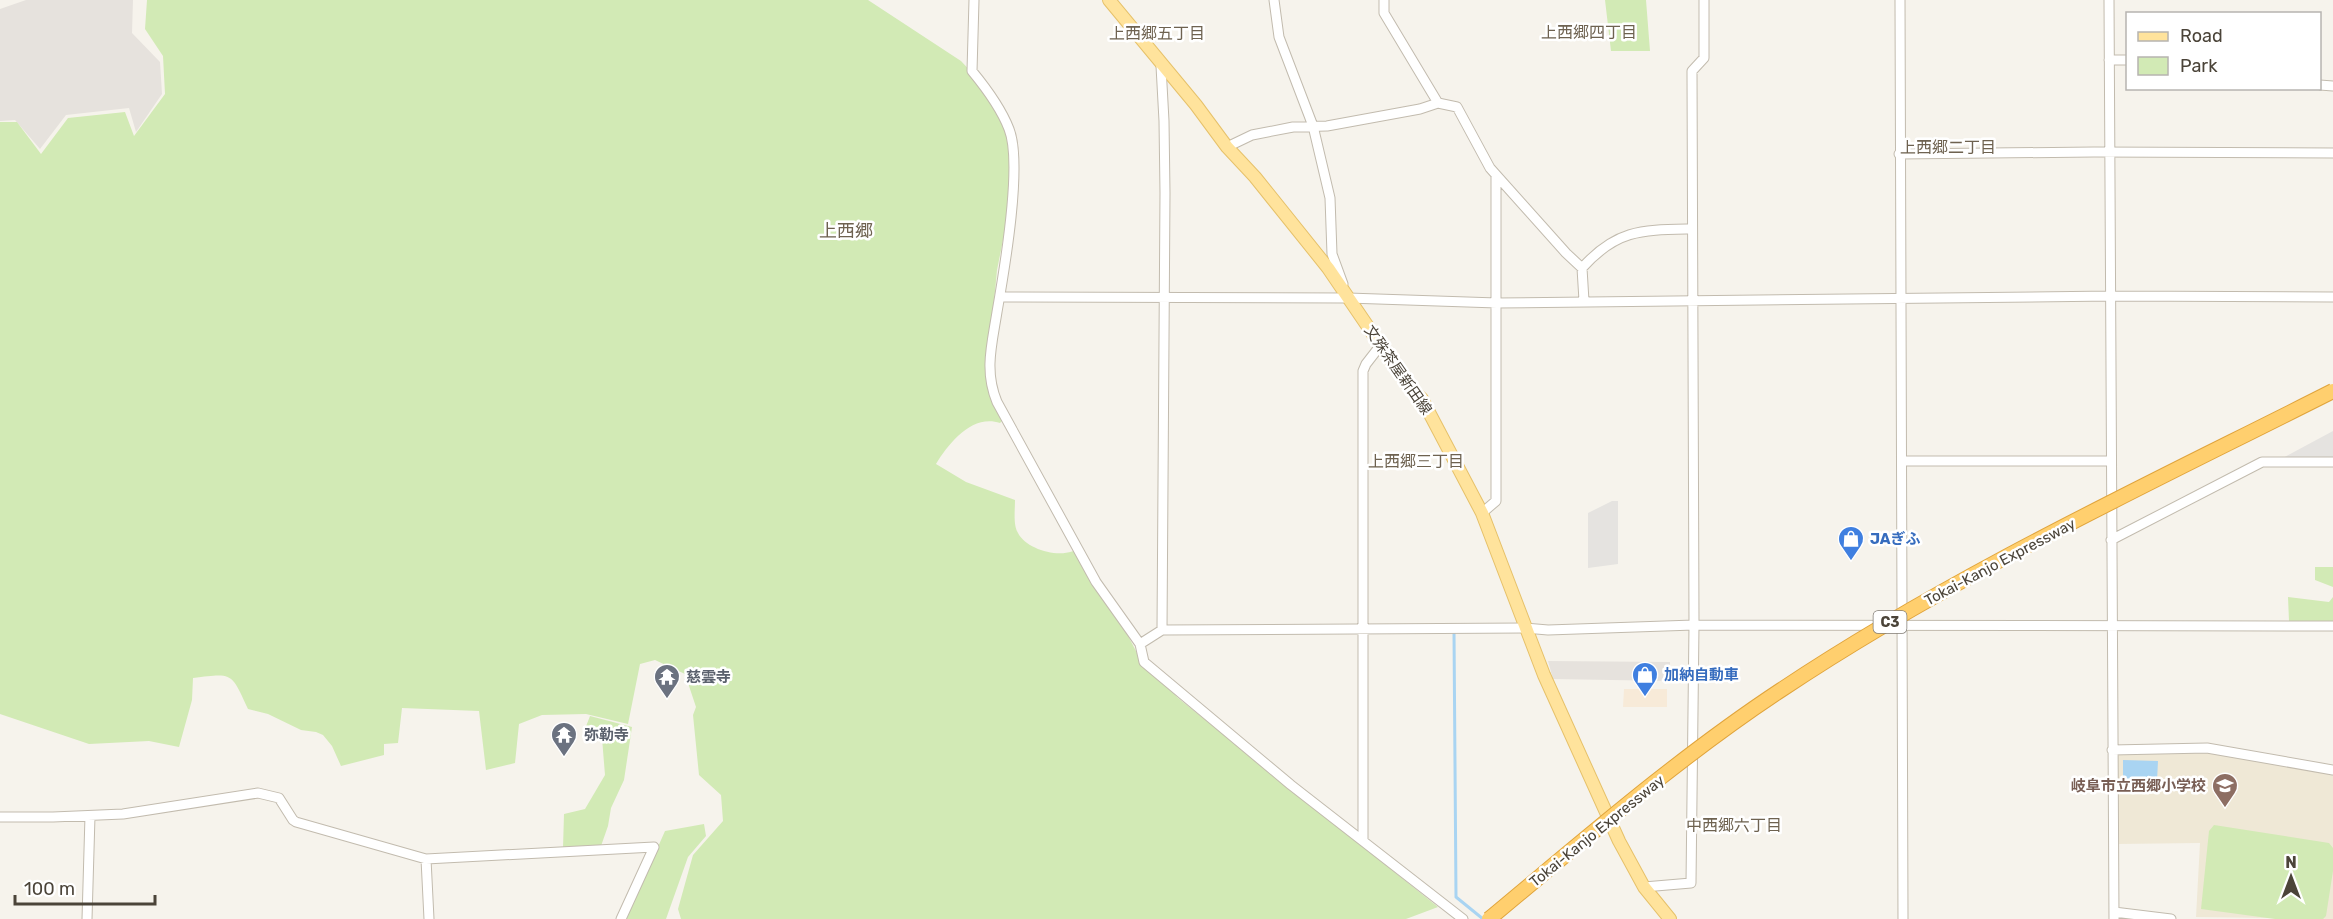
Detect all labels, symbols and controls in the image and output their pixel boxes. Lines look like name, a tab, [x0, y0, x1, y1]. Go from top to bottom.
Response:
legend	[2126, 12, 2321, 90]
district label: 上西郷四丁目	[1541, 23, 1637, 42]
district label: 上西郷五丁目	[1109, 24, 1205, 43]
text: Road	[2180, 25, 2223, 47]
text: Park	[2180, 55, 2218, 77]
district label: 上西郷二丁目	[1900, 138, 1996, 157]
district label: 上西郷	[819, 220, 873, 242]
street label: 文殊茶屋新田線	[1361, 322, 1435, 418]
district label: 上西郷三丁目	[1368, 452, 1464, 471]
street label: Tokai-Kanjo Expressway	[1921, 515, 2079, 609]
shop icon: JAぎふ	[1836, 524, 1866, 562]
place label: JAぎふ	[1870, 530, 1921, 548]
road number: C3	[1874, 611, 1906, 633]
shop icon: 加納自動車	[1630, 660, 1660, 698]
temple icon: 慈雲寺	[652, 662, 682, 700]
place label: 加納自動車	[1664, 666, 1739, 684]
place label: 慈雲寺	[686, 668, 731, 686]
temple icon: 弥勒寺	[549, 720, 579, 758]
place label: 弥勒寺	[584, 726, 629, 744]
street label: Tokai-Kanjo Expressway	[1526, 771, 1668, 891]
school or university icon: 岐阜市立西郷小学校	[2210, 771, 2240, 809]
place label: 岐阜市立西郷小学校	[2071, 777, 2206, 795]
district label: 中西郷六丁目	[1686, 816, 1782, 835]
north arrow	[2261, 847, 2321, 907]
text: N	[2285, 853, 2297, 872]
scale bar	[15, 868, 154, 906]
text: 100 m	[24, 878, 75, 900]

